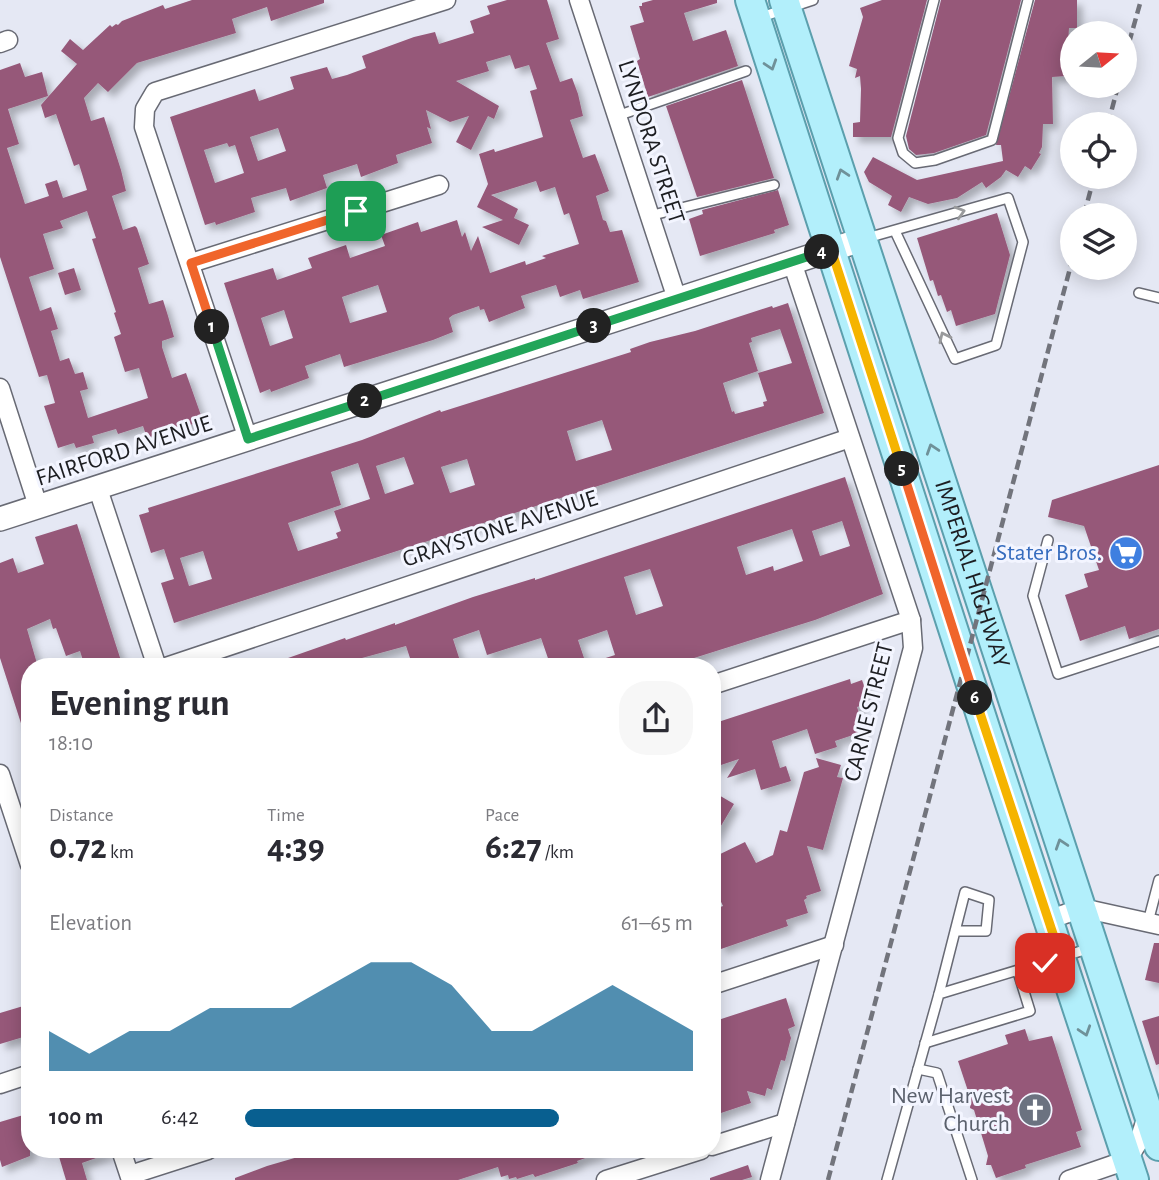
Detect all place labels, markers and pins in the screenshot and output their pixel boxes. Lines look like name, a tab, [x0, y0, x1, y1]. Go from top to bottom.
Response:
pin	[326, 181, 386, 241]
pin: 4	[804, 234, 840, 270]
pin: 3	[576, 308, 612, 344]
pin: 1	[194, 310, 230, 344]
pin: 2	[348, 384, 382, 418]
pin: 5	[884, 452, 920, 486]
supermarket icon: Stater Bros.	[1107, 534, 1145, 572]
place label: Stater Bros.	[996, 541, 1102, 565]
pin: 6	[958, 680, 992, 716]
pin	[1015, 933, 1075, 993]
place label: New Harvest Church	[891, 1084, 1010, 1136]
church icon: New Harvest Church	[1016, 1091, 1054, 1129]

